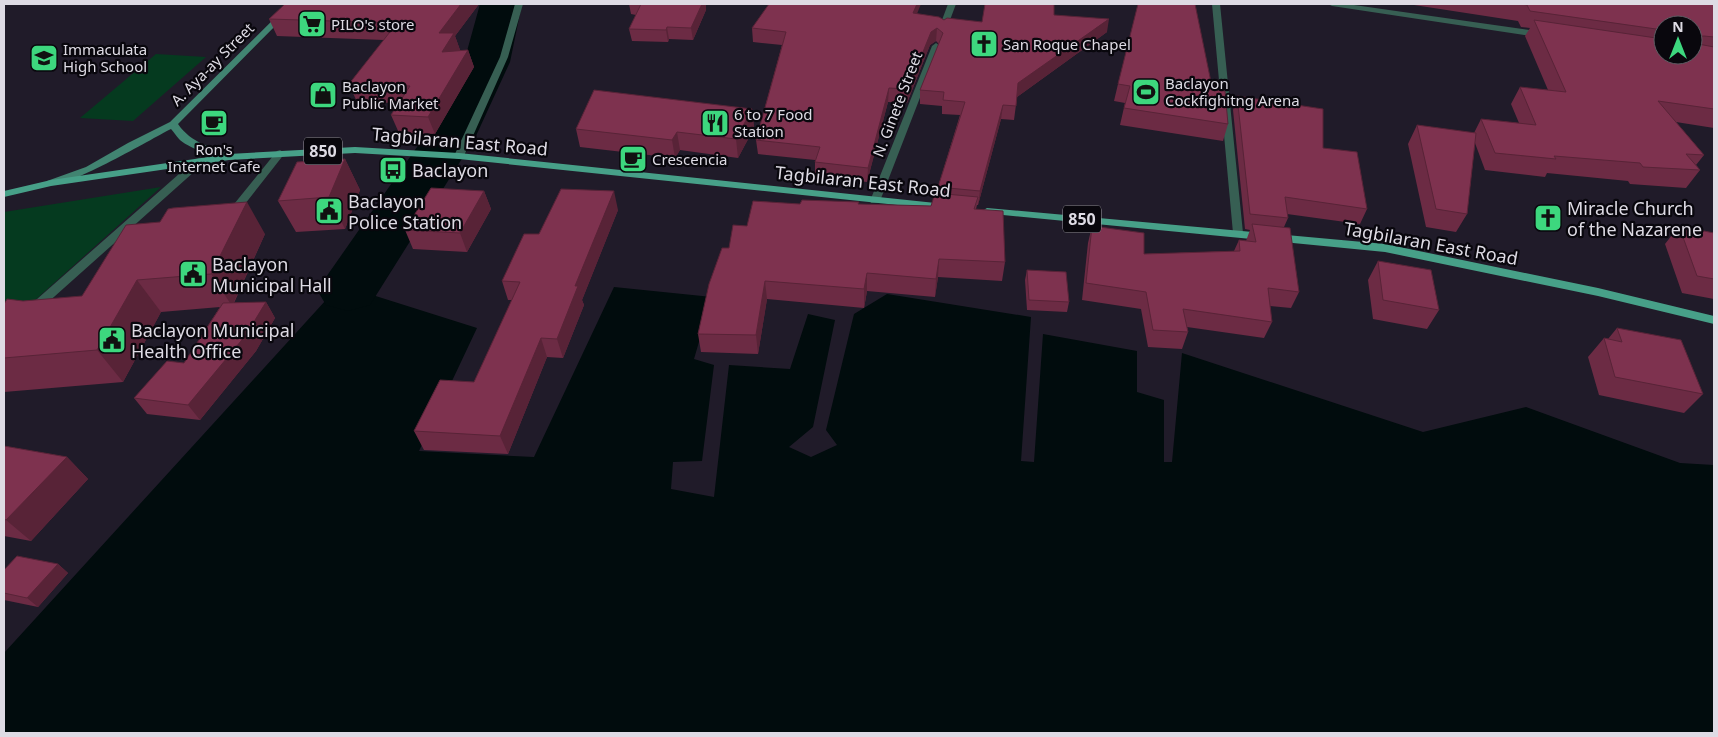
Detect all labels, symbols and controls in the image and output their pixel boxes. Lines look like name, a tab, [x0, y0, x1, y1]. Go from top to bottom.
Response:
supermarket icon: PILO's store	[297, 9, 327, 39]
place label: PILO's store	[331, 14, 414, 34]
north arrow	[1653, 15, 1703, 65]
text: N	[1672, 17, 1684, 36]
street label: A. Aya-ay Street	[166, 18, 258, 110]
church icon: San Roque Chapel	[969, 29, 999, 59]
place label: San Roque Chapel	[1003, 34, 1131, 54]
place label: Immaculata High School	[63, 39, 147, 76]
school or university icon: Immaculata High School	[29, 43, 59, 73]
street label: N. Ginete Street	[868, 48, 927, 160]
place label: Baclayon Cockfighitng Arena	[1165, 73, 1300, 110]
place label: Baclayon Public Market	[342, 76, 439, 113]
sports icon: Baclayon Cockfighitng Arena	[1131, 77, 1161, 107]
shop icon: Baclayon Public Market	[308, 80, 338, 110]
place label: 6 to 7 Food Station	[734, 104, 813, 141]
cafe icon: Ron's Internet Cafe	[199, 108, 229, 138]
restaurant icon: 6 to 7 Food Station	[700, 108, 730, 138]
street label: Tagbilaran East Road	[371, 121, 549, 161]
road number: 850	[304, 138, 342, 164]
place label: Ron's Internet Cafe	[168, 139, 261, 176]
cafe icon: Crescencia	[618, 144, 648, 174]
place label: Crescencia	[652, 149, 727, 169]
bus stop icon: Baclayon	[378, 155, 408, 185]
place label: Baclayon	[412, 158, 488, 182]
street label: Tagbilaran East Road	[774, 160, 952, 202]
place label: Baclayon Police Station	[348, 189, 462, 234]
public building icon: Baclayon Police Station	[314, 196, 344, 226]
place label: Miracle Church of the Nazarene	[1567, 196, 1702, 241]
church icon: Miracle Church of the Nazarene	[1533, 203, 1563, 233]
road number: 850	[1063, 205, 1101, 232]
street label: Tagbilaran East Road	[1342, 216, 1520, 270]
place label: Baclayon Municipal Hall	[212, 252, 332, 297]
public building icon: Baclayon Municipal Hall	[178, 259, 208, 289]
place label: Baclayon Municipal Health Office	[131, 318, 294, 363]
public building icon: Baclayon Municipal Health Office	[97, 325, 127, 355]

